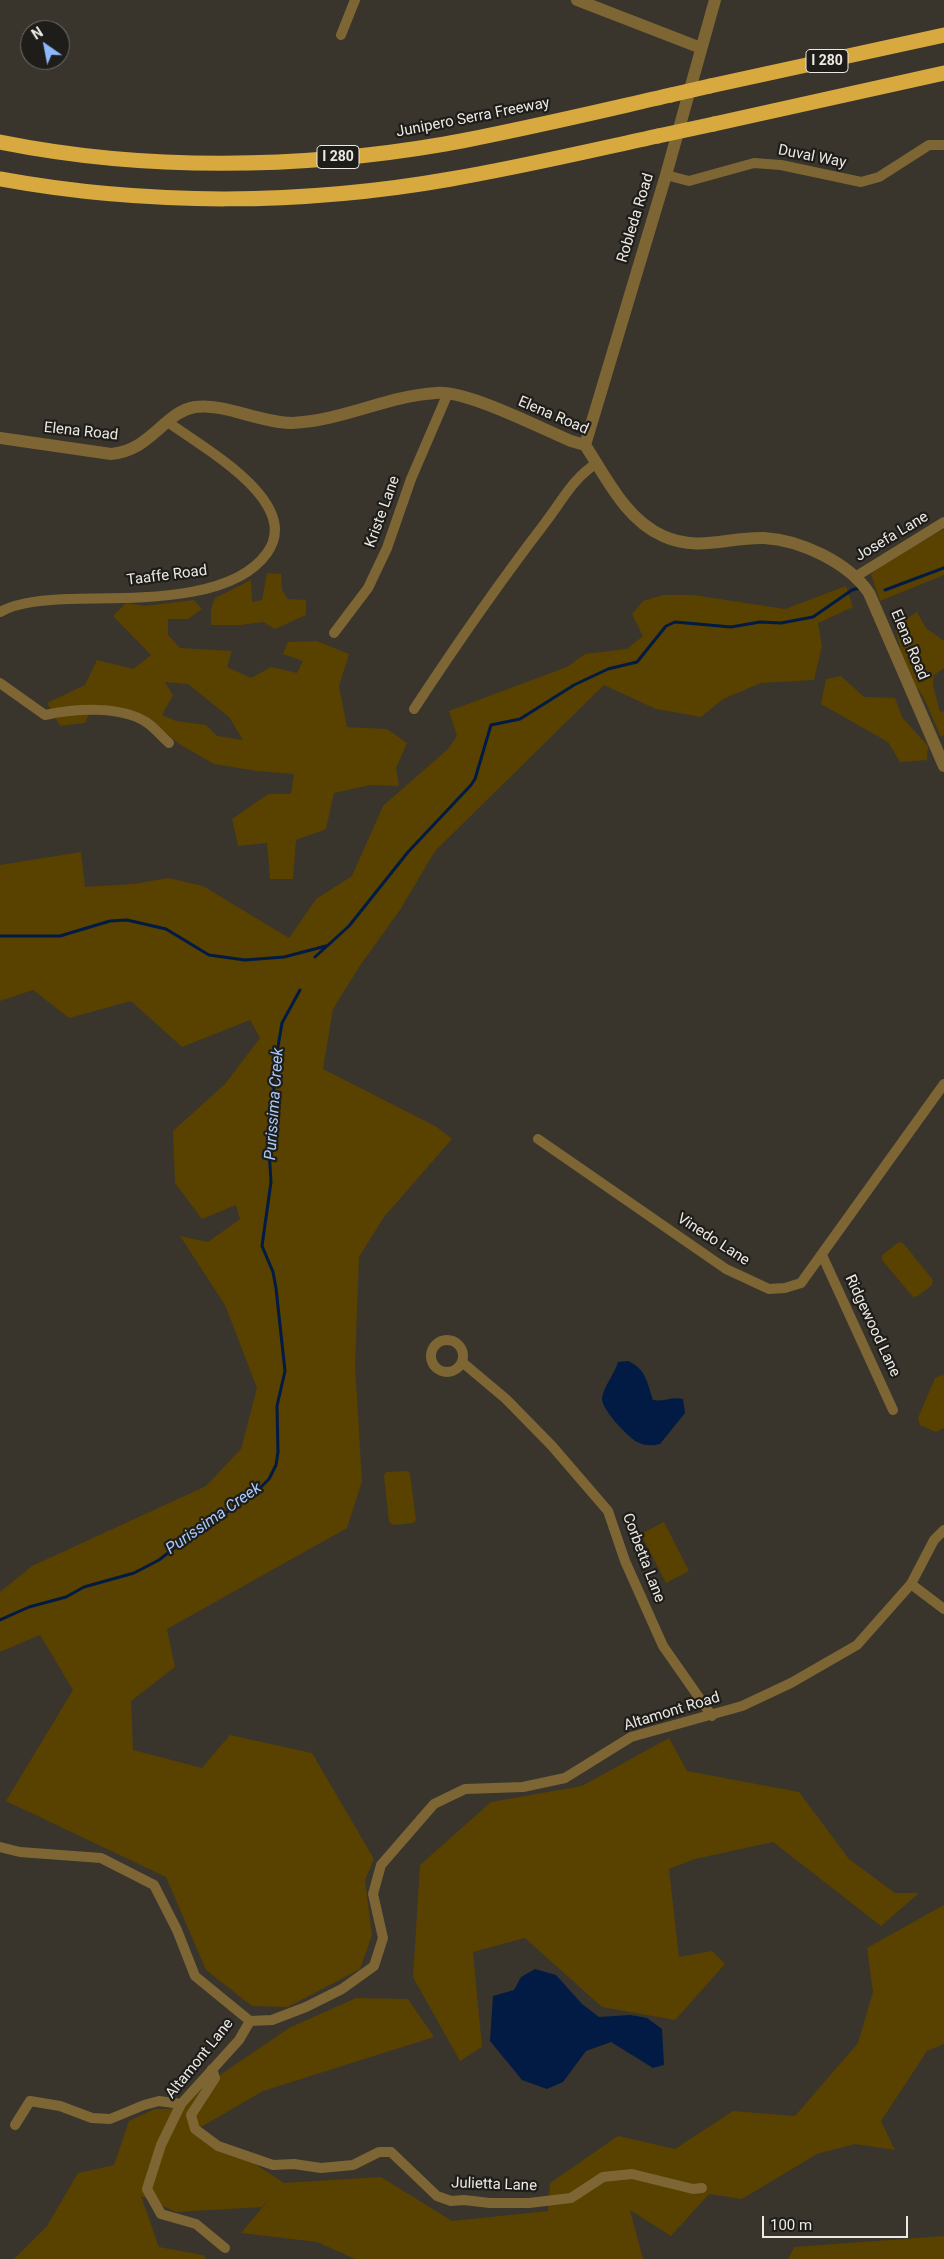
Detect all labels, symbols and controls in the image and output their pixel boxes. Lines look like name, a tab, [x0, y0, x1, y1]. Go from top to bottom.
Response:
north arrow	[20, 20, 70, 70]
text: N	[29, 24, 46, 43]
road number: I 280	[806, 49, 848, 72]
street label: Junipero Serra Freeway	[395, 94, 551, 142]
street label: Duval Way	[776, 142, 848, 172]
road number: I 280	[317, 146, 359, 168]
street label: Robleda Road	[614, 171, 658, 265]
street label: Elena Road	[515, 393, 591, 439]
street label: Elena Road	[43, 419, 119, 445]
street label: Kriste Lane	[362, 474, 404, 550]
street label: Josefa Lane	[852, 508, 932, 566]
street label: Taaffe Road	[126, 562, 208, 590]
street label: Elena Road	[886, 607, 932, 683]
water label: Purissima Creek	[261, 1047, 289, 1161]
street label: Vinedo Lane	[673, 1210, 753, 1270]
street label: Ridgewood Lane	[840, 1272, 904, 1380]
water label: Purissima Creek	[162, 1479, 266, 1559]
street label: Corbetta Lane	[618, 1511, 668, 1605]
street label: Altamont Road	[622, 1689, 722, 1735]
street label: Altamont Lane	[162, 2015, 238, 2103]
street label: Julietta Lane	[451, 2175, 537, 2195]
scale bar	[764, 2206, 910, 2238]
text: 100 m	[770, 2216, 812, 2234]

